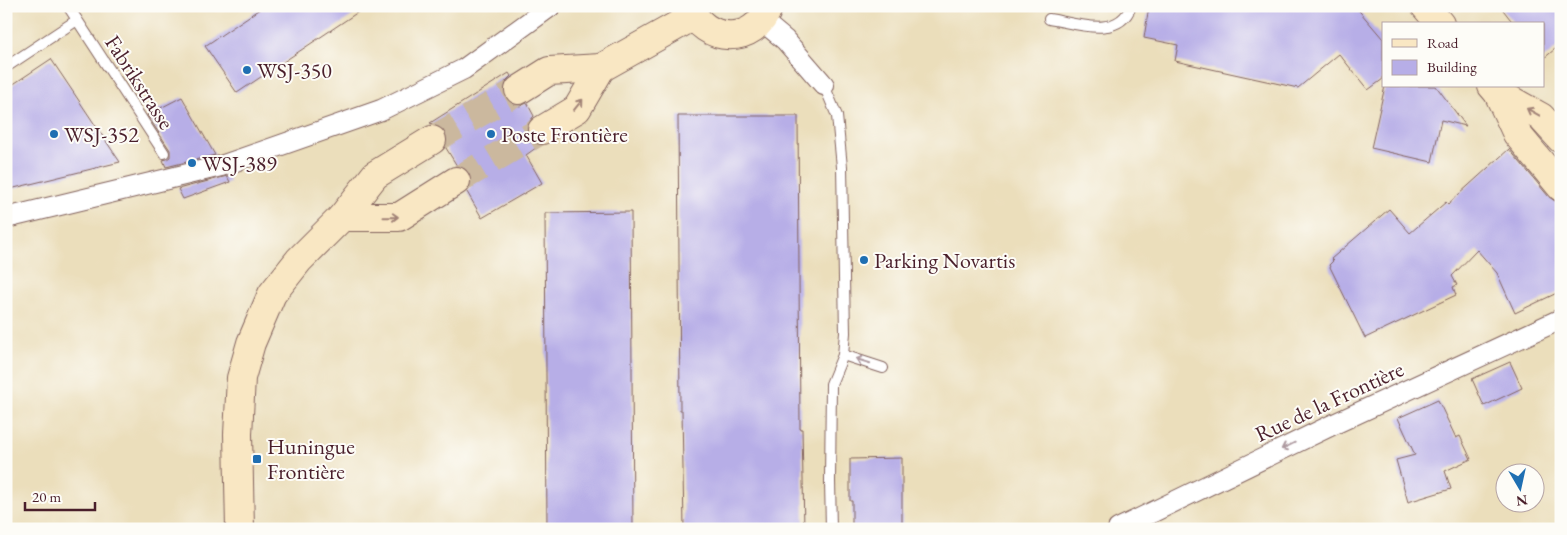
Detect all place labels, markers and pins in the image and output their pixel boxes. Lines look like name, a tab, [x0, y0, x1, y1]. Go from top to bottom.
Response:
place label: WSJ-350	[257, 56, 332, 85]
marker: WSJ-350	[241, 64, 253, 76]
place label: WSJ-352	[64, 120, 139, 149]
place label: Poste Frontière	[501, 120, 628, 149]
marker: WSJ-352	[48, 128, 60, 140]
marker: Poste Frontière	[485, 128, 497, 140]
place label: WSJ-389	[202, 149, 277, 178]
marker: WSJ-389	[186, 157, 198, 169]
place label: Parking Novartis	[874, 246, 1015, 275]
marker: Parking Novartis	[858, 254, 870, 266]
place label: Huningue Frontière	[267, 432, 355, 486]
marker: Huningue Frontière	[251, 453, 263, 465]

